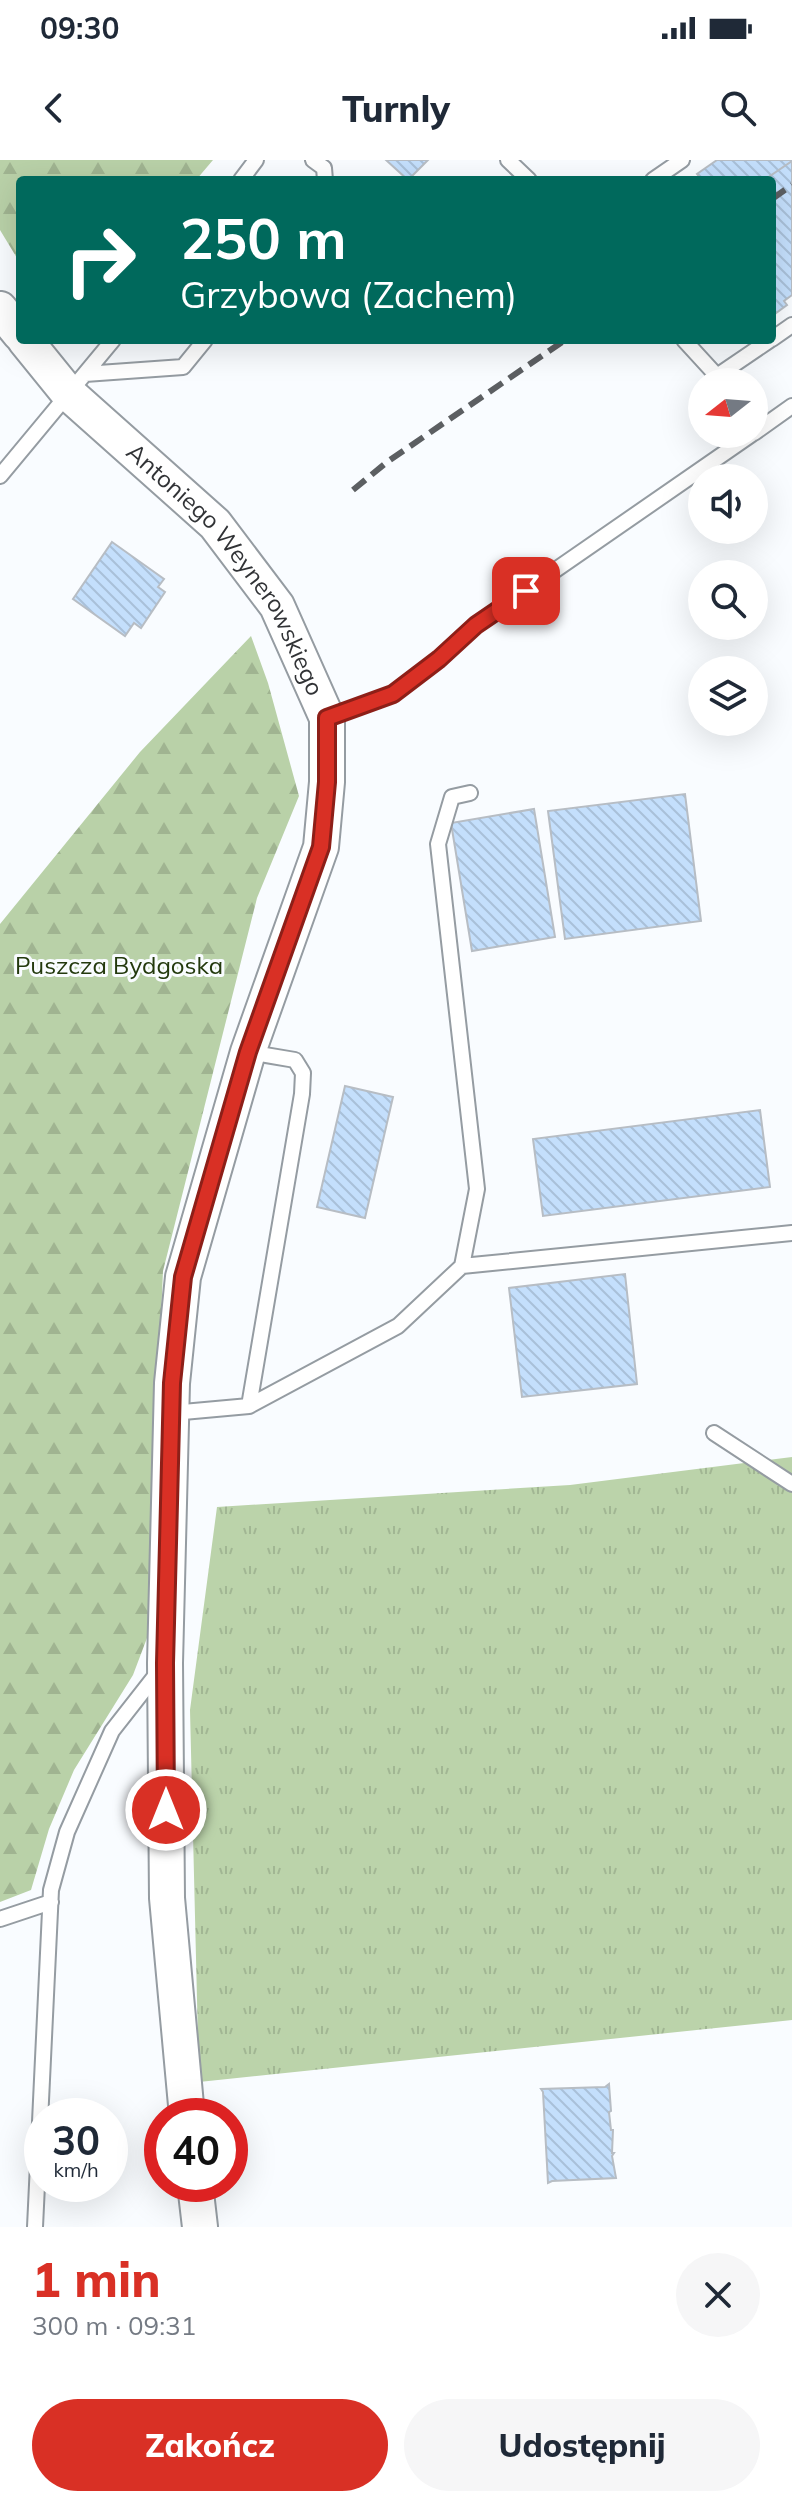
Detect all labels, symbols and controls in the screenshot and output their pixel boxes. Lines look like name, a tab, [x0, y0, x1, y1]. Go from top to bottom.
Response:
text: 09:30	[40, 9, 119, 47]
icon: back	[32, 86, 76, 130]
text: Turnly	[342, 86, 450, 131]
icon: search	[716, 86, 760, 130]
text: 250 m	[180, 203, 347, 273]
icon: right	[48, 208, 152, 312]
text: Grzybowa (Zachem)	[180, 272, 517, 317]
north arrow	[688, 368, 768, 448]
map controls	[688, 368, 768, 736]
street label: Antoniego Weynerowskiego	[121, 436, 331, 700]
button: sound	[688, 464, 768, 544]
pin	[492, 557, 560, 625]
button: search	[688, 560, 768, 640]
icon: arrive	[504, 569, 548, 613]
button: layers	[688, 656, 768, 736]
park label: Puszcza Bydgoska	[15, 950, 223, 980]
position arrow	[124, 1768, 208, 1852]
speed limit sign: 40	[144, 2098, 248, 2202]
text: 30	[52, 2115, 100, 2165]
text: km/h	[53, 2157, 99, 2182]
text: 1 min	[32, 2249, 161, 2309]
button: close	[676, 2253, 760, 2337]
text: 300 m · 09:31	[32, 2309, 196, 2342]
button: Zakończ	[32, 2399, 388, 2491]
button: Udostępnij	[404, 2399, 760, 2491]

